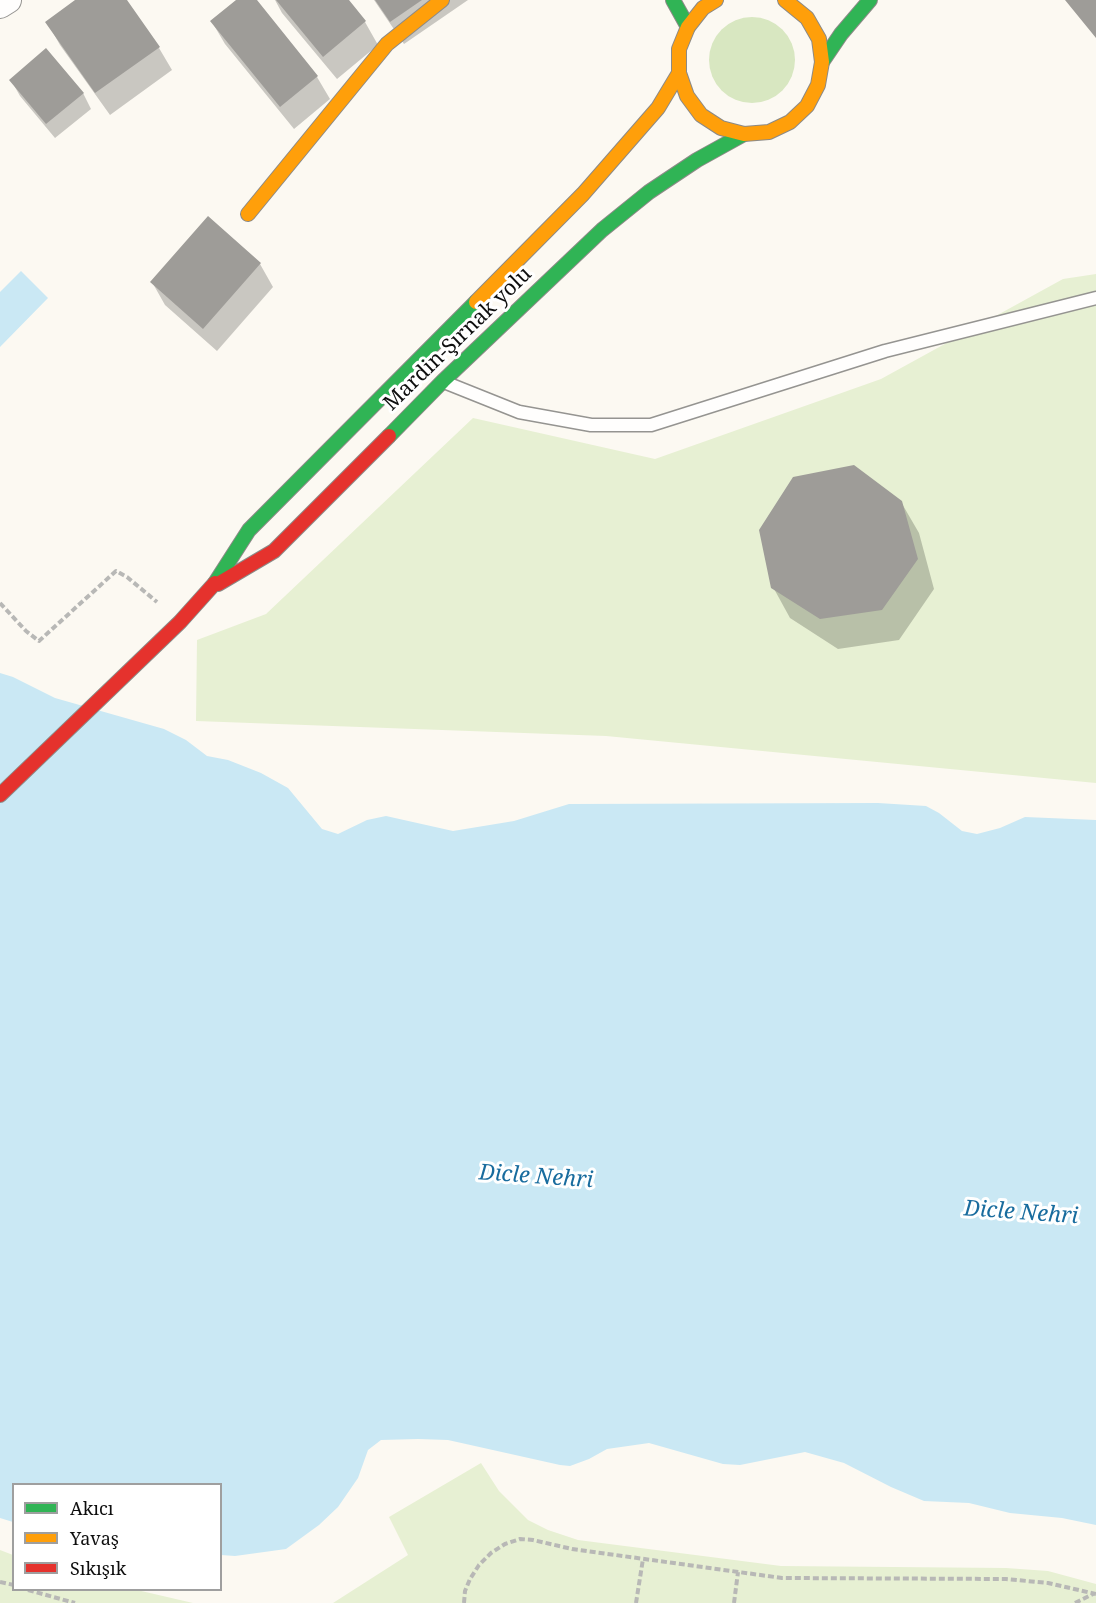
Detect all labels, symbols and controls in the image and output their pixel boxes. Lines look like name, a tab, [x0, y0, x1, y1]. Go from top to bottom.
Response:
street label: Mardin-Şırnak yolu	[379, 262, 537, 416]
water label: Dicle Nehri	[478, 1160, 594, 1194]
water label: Dicle Nehri	[963, 1196, 1079, 1230]
legend	[12, 1483, 222, 1591]
text: Akıcı	[70, 1496, 114, 1520]
text: Yavaş	[70, 1526, 119, 1550]
text: Sıkışık	[70, 1556, 126, 1580]

